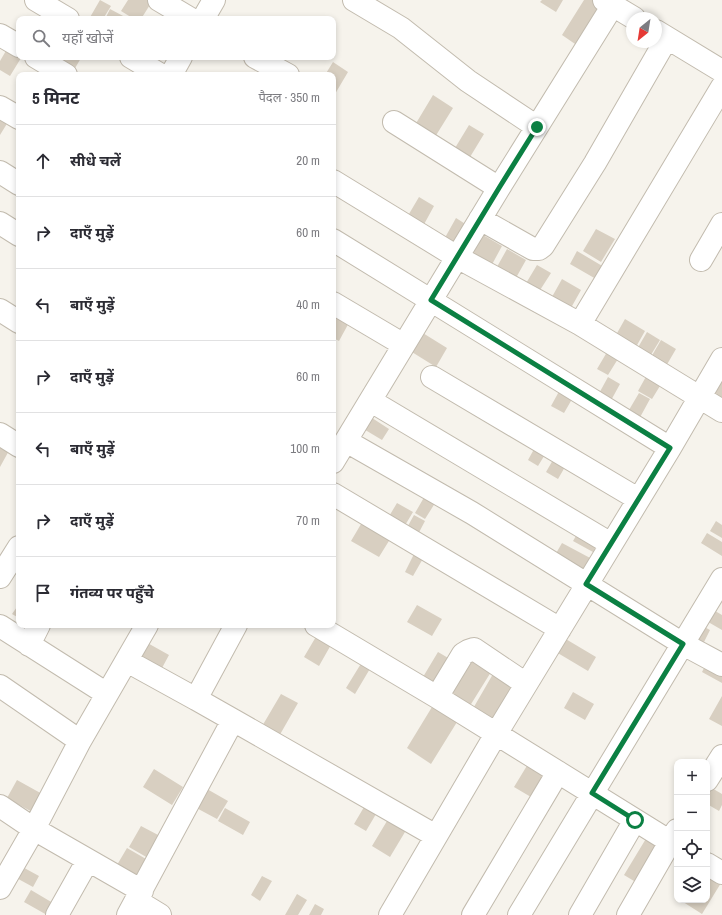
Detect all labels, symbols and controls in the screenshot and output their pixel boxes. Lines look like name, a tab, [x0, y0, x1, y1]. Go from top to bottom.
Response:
north arrow	[626, 12, 662, 48]
search box	[16, 16, 336, 60]
icon: search	[30, 27, 52, 49]
text: यहाँ खोजें	[62, 27, 113, 48]
text: 5 मिनट	[32, 86, 79, 109]
text: पैदल · 350 m	[258, 89, 320, 106]
route end	[528, 118, 546, 136]
icon: ahead	[32, 150, 54, 172]
text: सीधे चलें	[70, 150, 121, 171]
text: 20 m	[296, 152, 320, 169]
icon: right	[32, 222, 54, 244]
text: दाएँ मुड़ें	[70, 222, 114, 243]
text: 60 m	[296, 224, 320, 241]
icon: left	[32, 294, 54, 316]
text: बाएँ मुड़ें	[70, 294, 115, 315]
text: 40 m	[296, 296, 320, 313]
icon: right	[32, 366, 54, 388]
text: दाएँ मुड़ें	[70, 366, 114, 387]
text: 60 m	[296, 368, 320, 385]
icon: left	[32, 438, 54, 460]
text: बाएँ मुड़ें	[70, 438, 115, 459]
text: 100 m	[290, 440, 320, 457]
icon: right	[32, 510, 54, 532]
text: दाएँ मुड़ें	[70, 510, 114, 531]
text: 70 m	[296, 512, 320, 529]
icon: arrive	[32, 582, 54, 604]
text: गंतव्य पर पहुँचे	[70, 582, 154, 603]
map controls	[674, 759, 710, 903]
button: +	[674, 759, 710, 795]
button: −	[674, 795, 710, 831]
route start	[626, 811, 644, 829]
button: locate	[674, 831, 710, 867]
button: layers	[674, 867, 710, 903]

